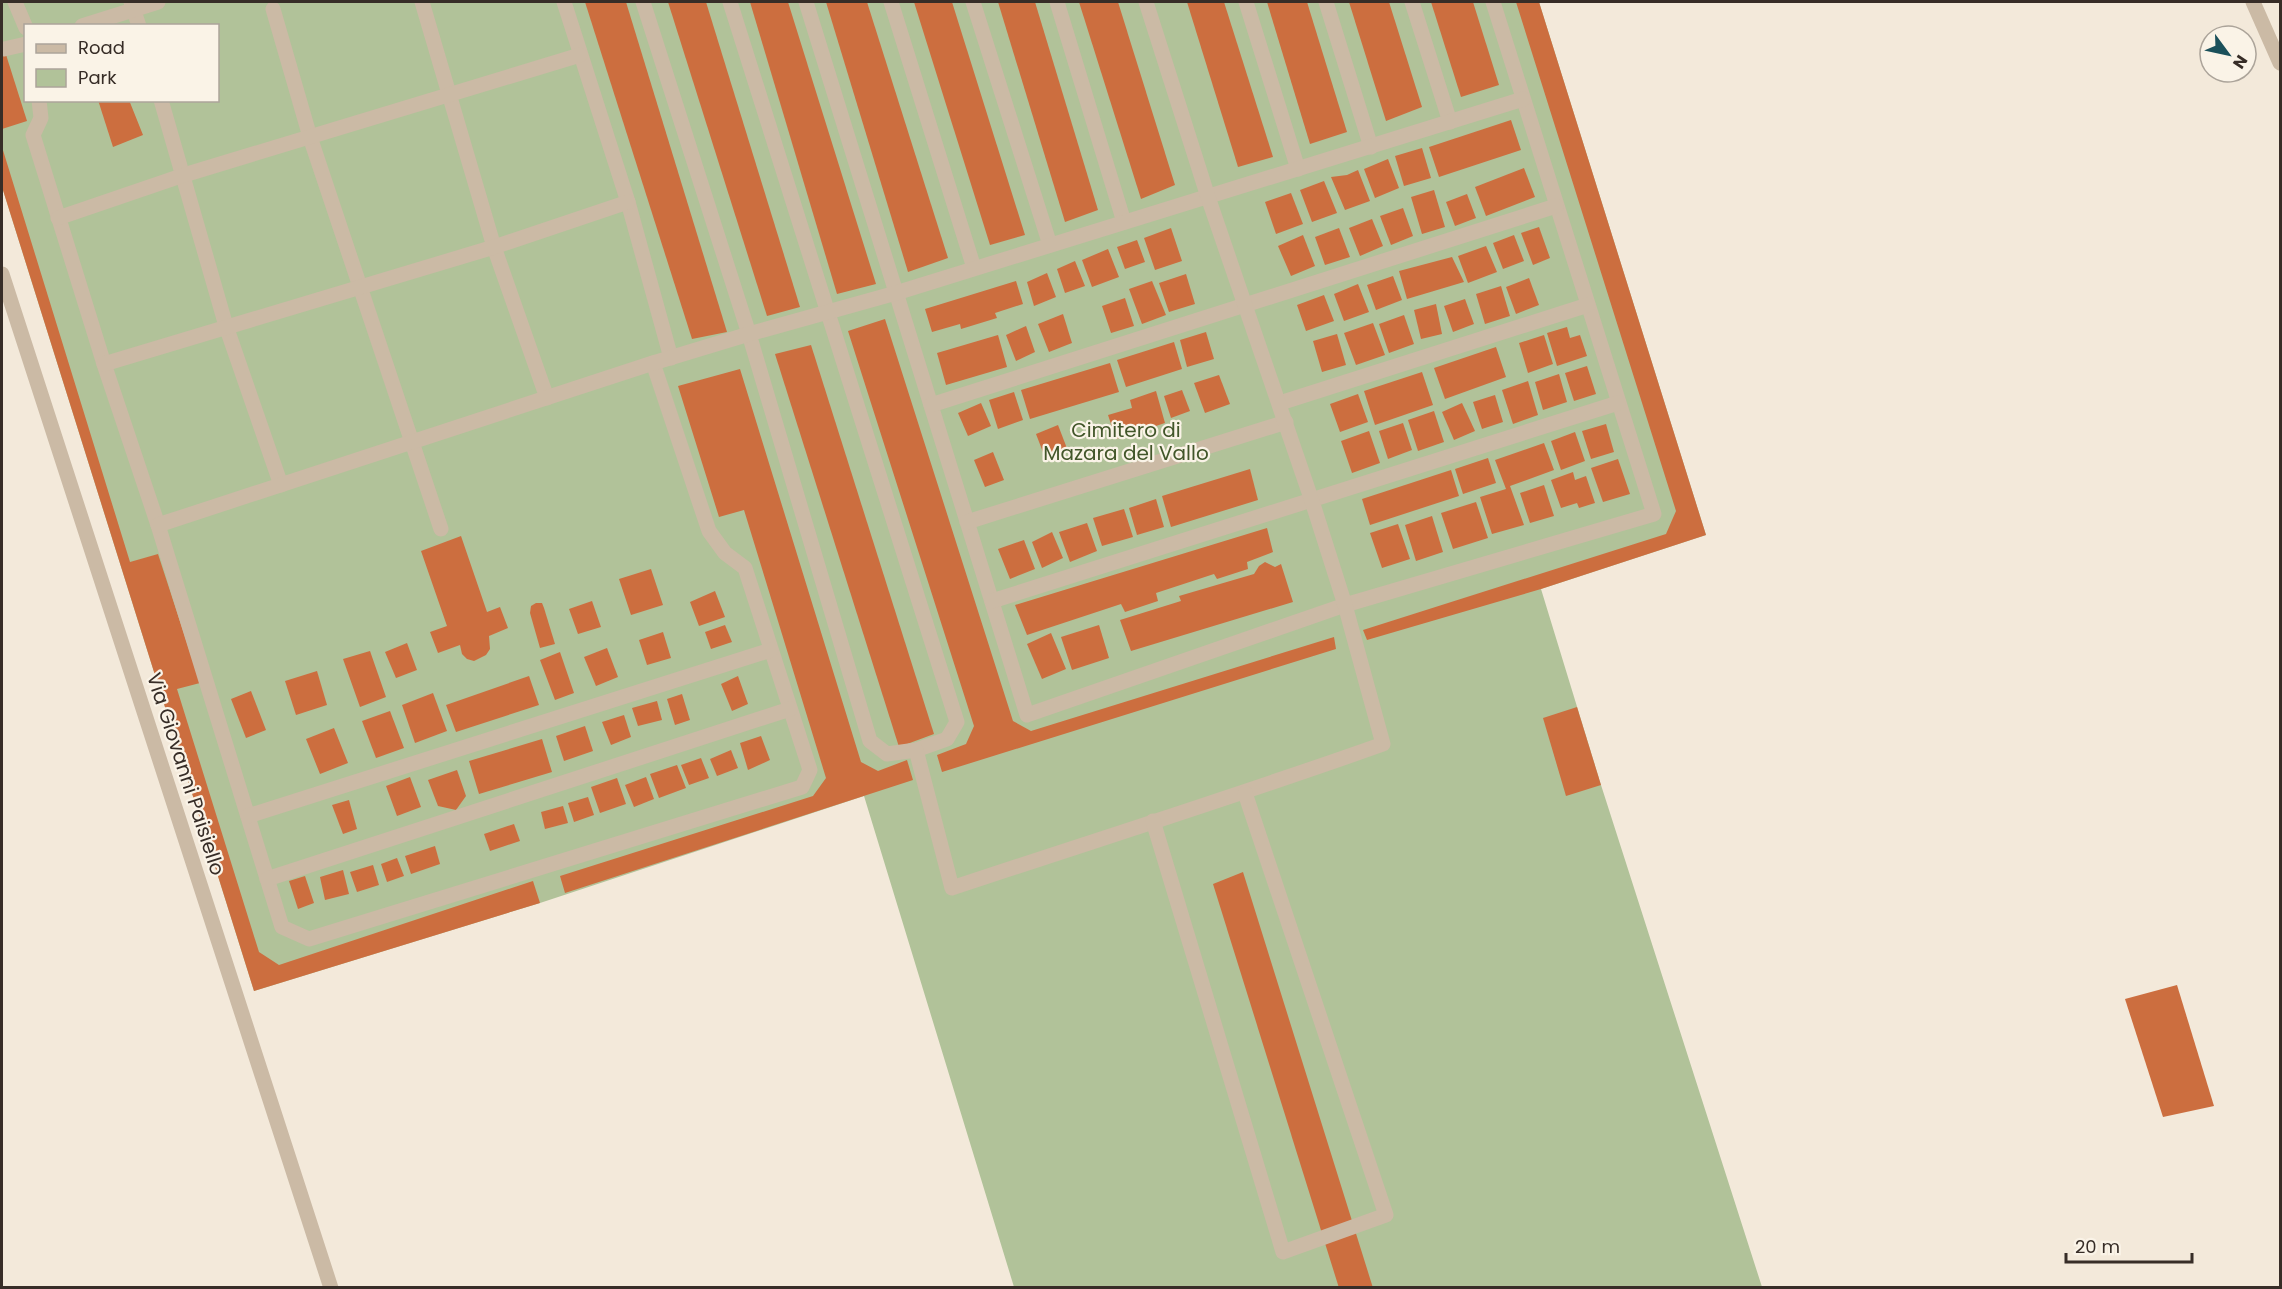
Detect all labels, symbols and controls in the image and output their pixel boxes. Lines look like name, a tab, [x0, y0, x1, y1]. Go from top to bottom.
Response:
legend	[24, 24, 219, 102]
north arrow	[2198, 24, 2258, 84]
text: Road	[78, 35, 125, 60]
text: N	[2227, 51, 2253, 73]
text: Park	[78, 65, 117, 90]
park label: Cimitero di Mazara del Vallo	[1043, 416, 1209, 467]
street label: Via Giovanni Paisiello	[140, 669, 232, 879]
scale bar	[2066, 1226, 2192, 1264]
text: 20 m	[2075, 1234, 2120, 1259]

